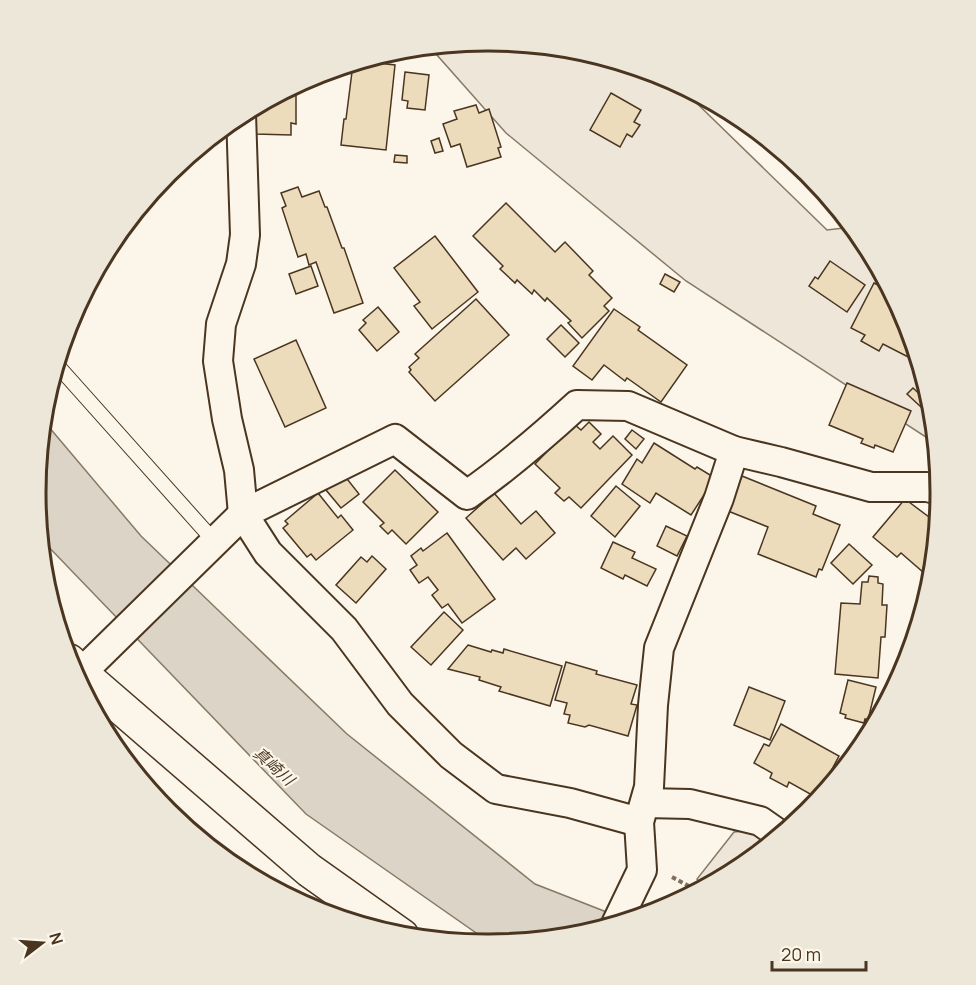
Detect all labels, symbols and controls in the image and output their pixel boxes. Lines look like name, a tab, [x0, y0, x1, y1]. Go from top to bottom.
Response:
water label: 真崎川	[249, 742, 301, 792]
north arrow	[12, 913, 72, 973]
text: N	[44, 930, 69, 947]
scale bar	[772, 934, 866, 972]
text: 20 m	[781, 942, 821, 966]

